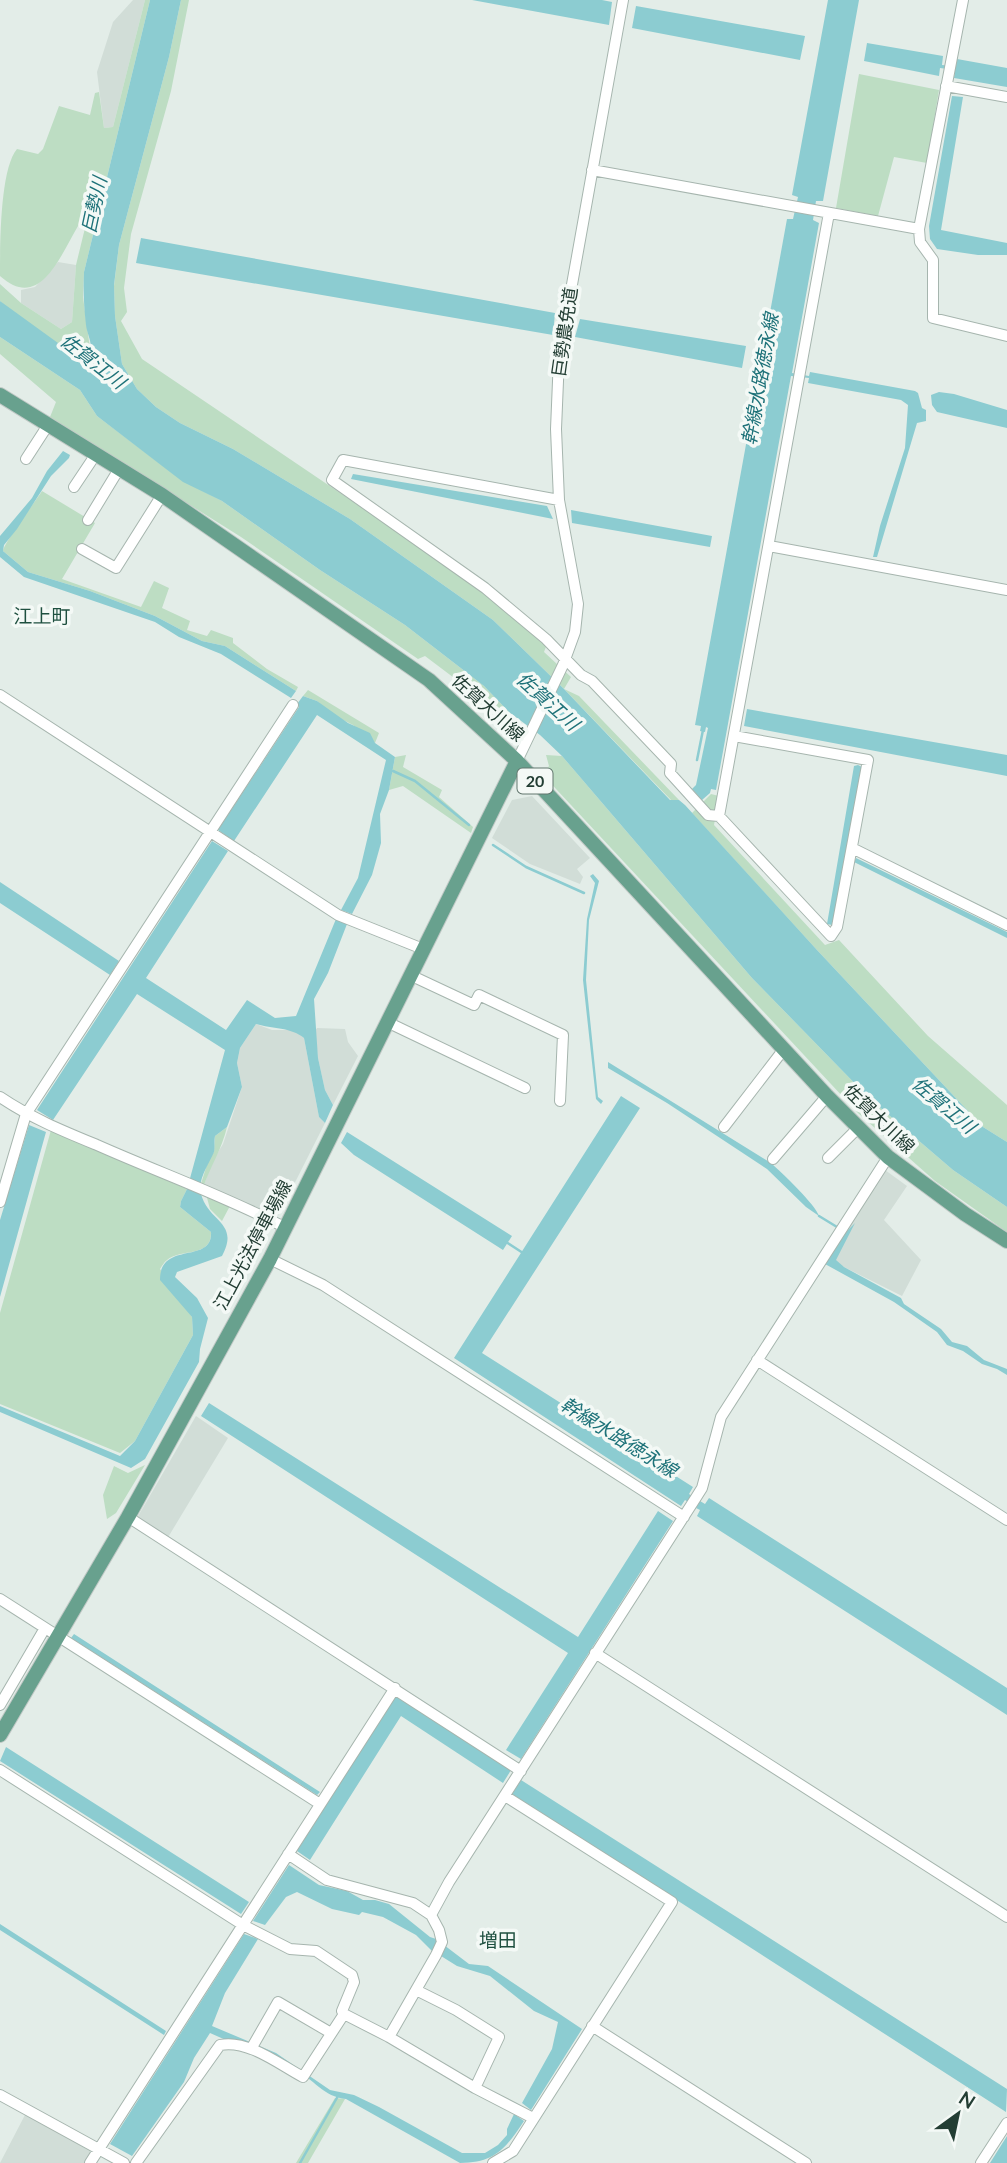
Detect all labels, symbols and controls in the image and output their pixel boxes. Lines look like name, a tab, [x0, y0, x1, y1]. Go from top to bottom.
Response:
water label: 巨勢川	[76, 173, 111, 235]
street label: 巨勢農免道	[547, 286, 581, 378]
water label: 幹線水路徳永線	[737, 309, 783, 446]
water label: 佐賀江川	[56, 328, 132, 394]
district label: 江上町	[13, 604, 71, 627]
water label: 佐賀江川	[512, 667, 586, 736]
street label: 佐賀大川線	[448, 669, 529, 746]
road number: 20	[518, 768, 552, 794]
water label: 佐賀江川	[908, 1071, 982, 1139]
street label: 佐賀大川線	[840, 1079, 920, 1157]
street label: 江上光法停車場線	[209, 1176, 296, 1313]
water label: 幹線水路徳永線	[557, 1392, 683, 1483]
district label: 増田	[479, 1928, 517, 1951]
north arrow	[923, 2079, 993, 2149]
text: N	[955, 2086, 980, 2113]

